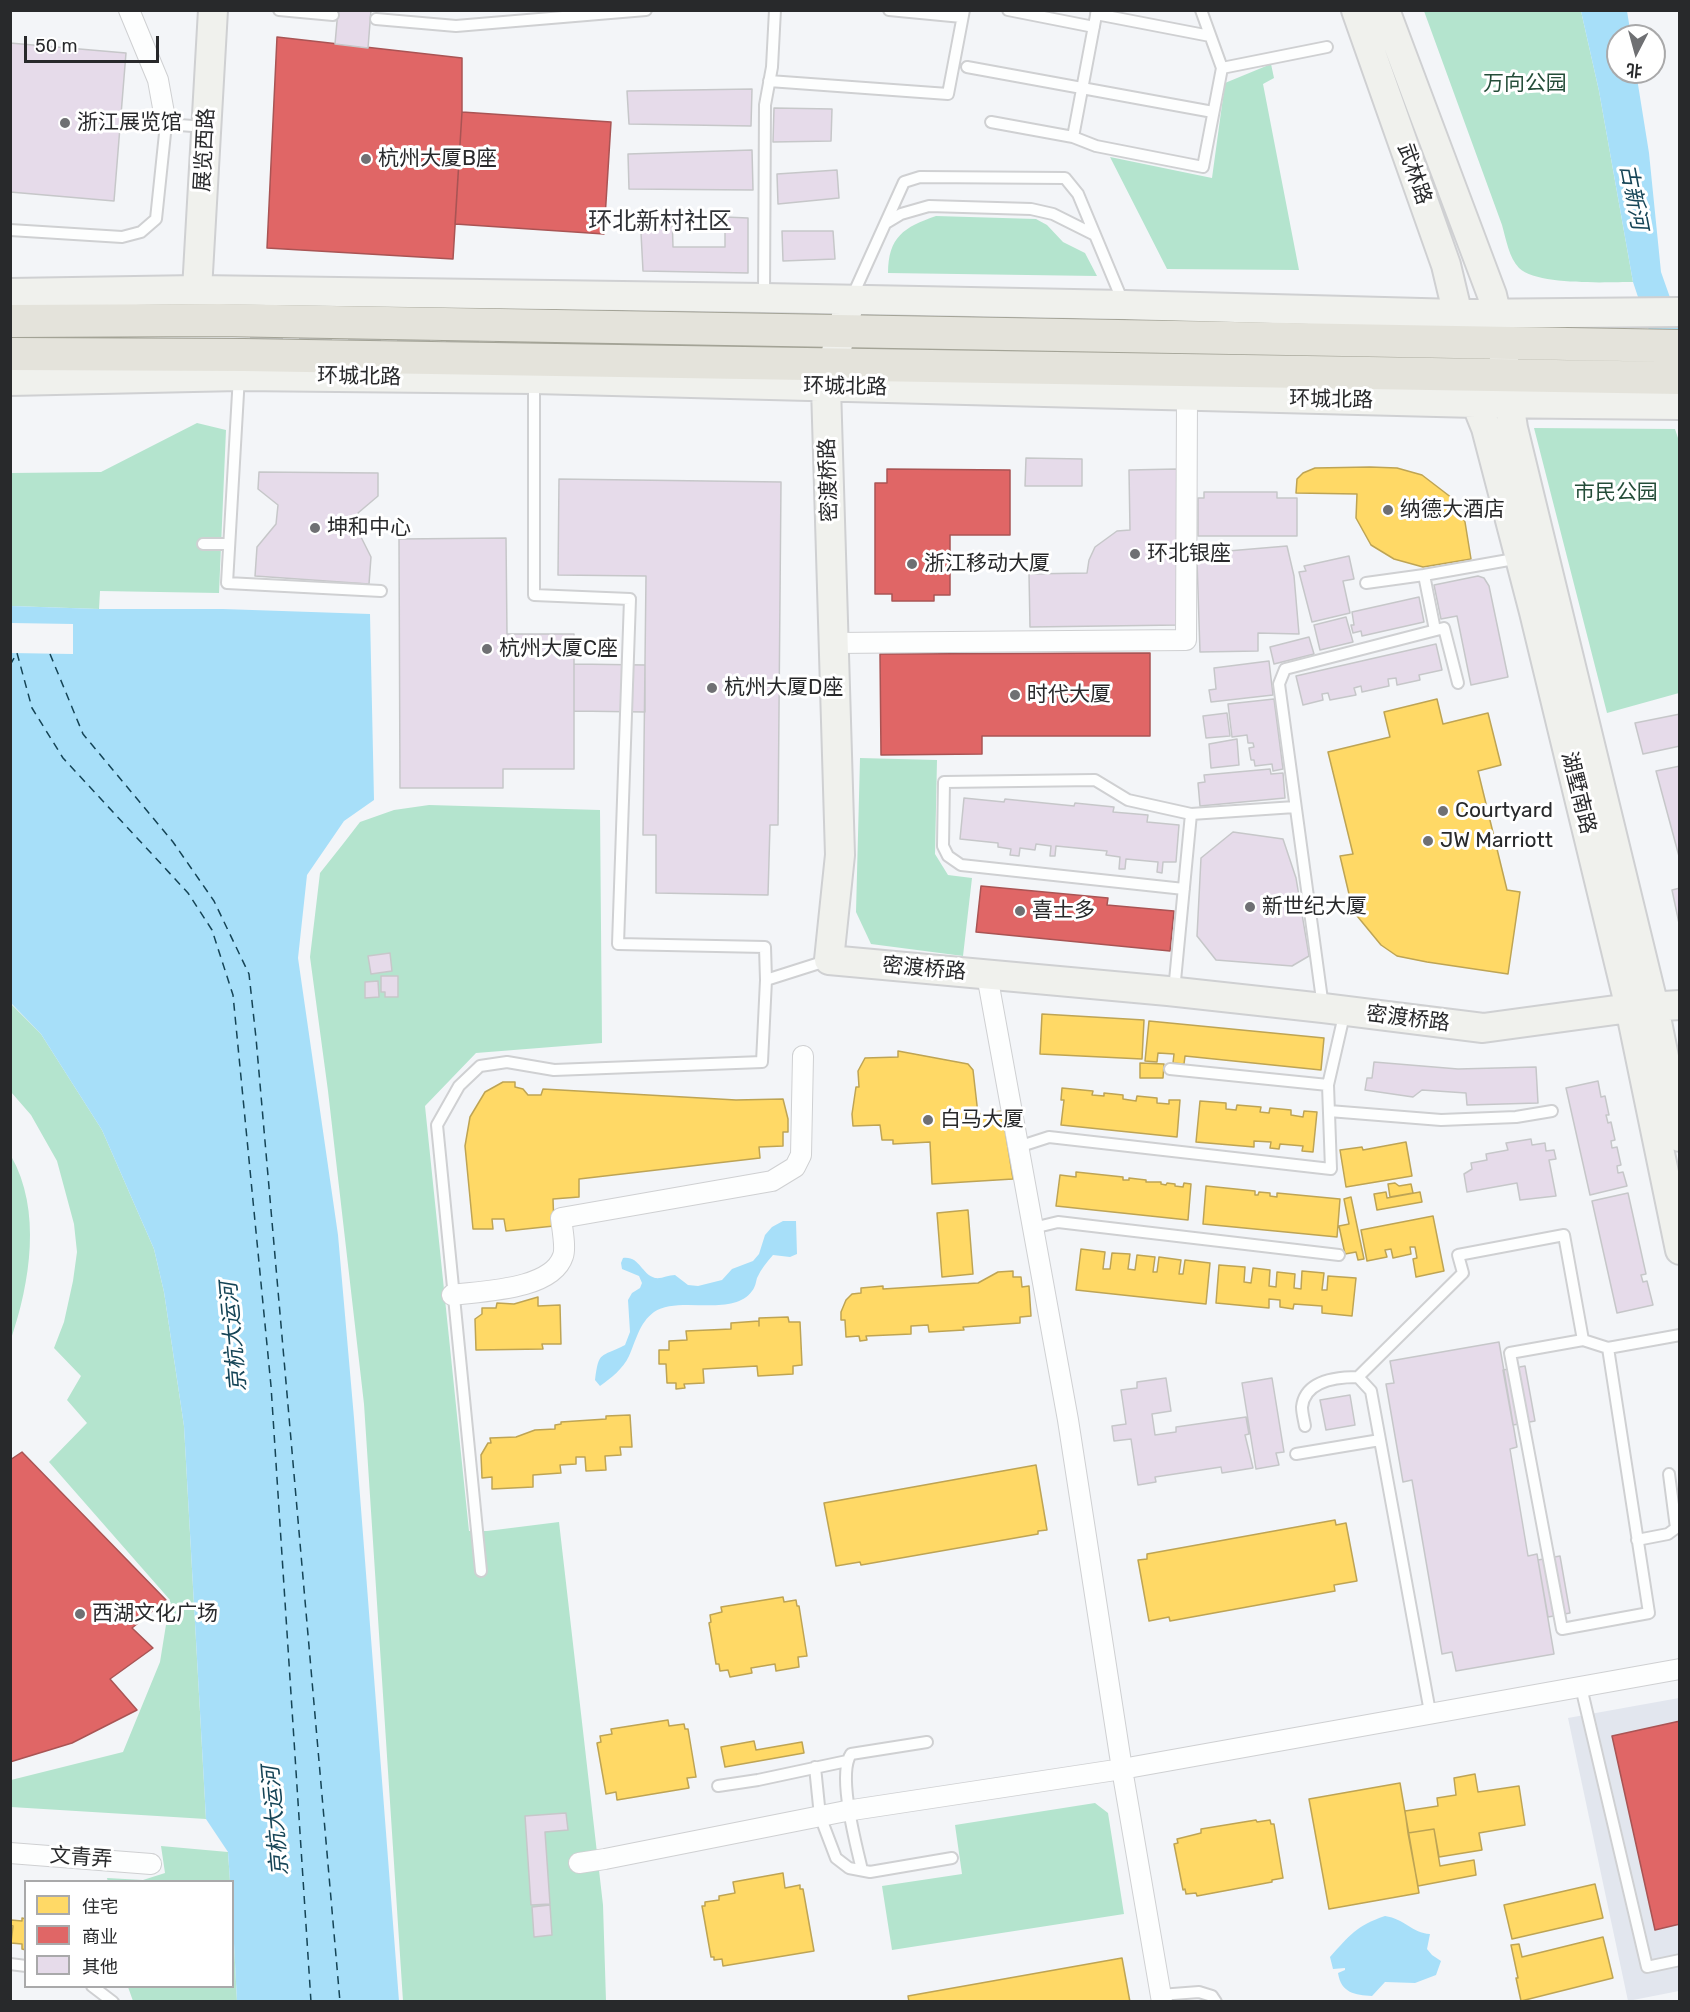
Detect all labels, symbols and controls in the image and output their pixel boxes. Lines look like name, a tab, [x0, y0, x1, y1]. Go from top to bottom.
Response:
scale bar	[27, 24, 162, 62]
north arrow	[1606, 24, 1666, 84]
text: 50 m	[35, 35, 78, 57]
text: 北	[1625, 60, 1643, 81]
park label: 万向公园	[1483, 71, 1567, 97]
street label: 展览西路	[190, 107, 220, 193]
place label: 浙江展览馆	[77, 110, 182, 136]
marker: 浙江展览馆	[58, 116, 72, 130]
street label: 武林路	[1392, 140, 1436, 208]
place label: 杭州大厦B座	[378, 146, 497, 172]
marker: 杭州大厦B座	[359, 152, 373, 166]
water label: 古新河	[1614, 162, 1652, 232]
district label: 环北新村社区	[588, 208, 732, 236]
street label: 环城北路	[317, 364, 401, 390]
street label: 环城北路	[803, 374, 887, 400]
street label: 环城北路	[1289, 387, 1373, 413]
street label: 密渡桥路	[815, 438, 843, 522]
park label: 市民公园	[1574, 480, 1658, 506]
place label: 纳德大酒店	[1400, 497, 1505, 523]
marker: 纳德大酒店	[1381, 503, 1395, 517]
place label: 坤和中心	[327, 515, 411, 541]
marker: 坤和中心	[308, 521, 322, 535]
place label: 环北银座	[1147, 541, 1231, 567]
marker: 环北银座	[1128, 547, 1142, 561]
place label: 浙江移动大厦	[924, 551, 1050, 577]
marker: 浙江移动大厦	[905, 557, 919, 571]
place label: 杭州大厦C座	[499, 636, 618, 662]
marker: 杭州大厦C座	[480, 642, 494, 656]
place label: 杭州大厦D座	[724, 675, 843, 701]
marker: 杭州大厦D座	[705, 681, 719, 695]
place label: 时代大厦	[1027, 682, 1111, 708]
marker: 时代大厦	[1008, 688, 1022, 702]
street label: 湖墅南路	[1556, 749, 1600, 837]
place label: Courtyard	[1455, 798, 1553, 824]
marker: Courtyard	[1436, 804, 1450, 818]
place label: JW Marriott	[1440, 828, 1553, 854]
marker: JW Marriott	[1421, 834, 1435, 848]
place label: 新世纪大厦	[1262, 894, 1367, 920]
place label: 喜士多	[1032, 898, 1095, 924]
marker: 新世纪大厦	[1243, 900, 1257, 914]
marker: 喜士多	[1013, 904, 1027, 918]
street label: 密渡桥路	[881, 953, 967, 985]
street label: 密渡桥路	[1365, 1001, 1451, 1037]
place label: 白马大厦	[940, 1107, 1024, 1133]
marker: 白马大厦	[921, 1113, 935, 1127]
water label: 京杭大运河	[216, 1281, 252, 1393]
place label: 西湖文化广场	[92, 1601, 218, 1627]
marker: 西湖文化广场	[73, 1607, 87, 1621]
water label: 京杭大运河	[258, 1765, 294, 1877]
street label: 文青弄	[49, 1843, 113, 1873]
legend	[24, 1880, 234, 1988]
text: 住宅	[82, 1896, 118, 1918]
text: 商业	[82, 1926, 118, 1948]
text: 其他	[82, 1956, 118, 1978]

